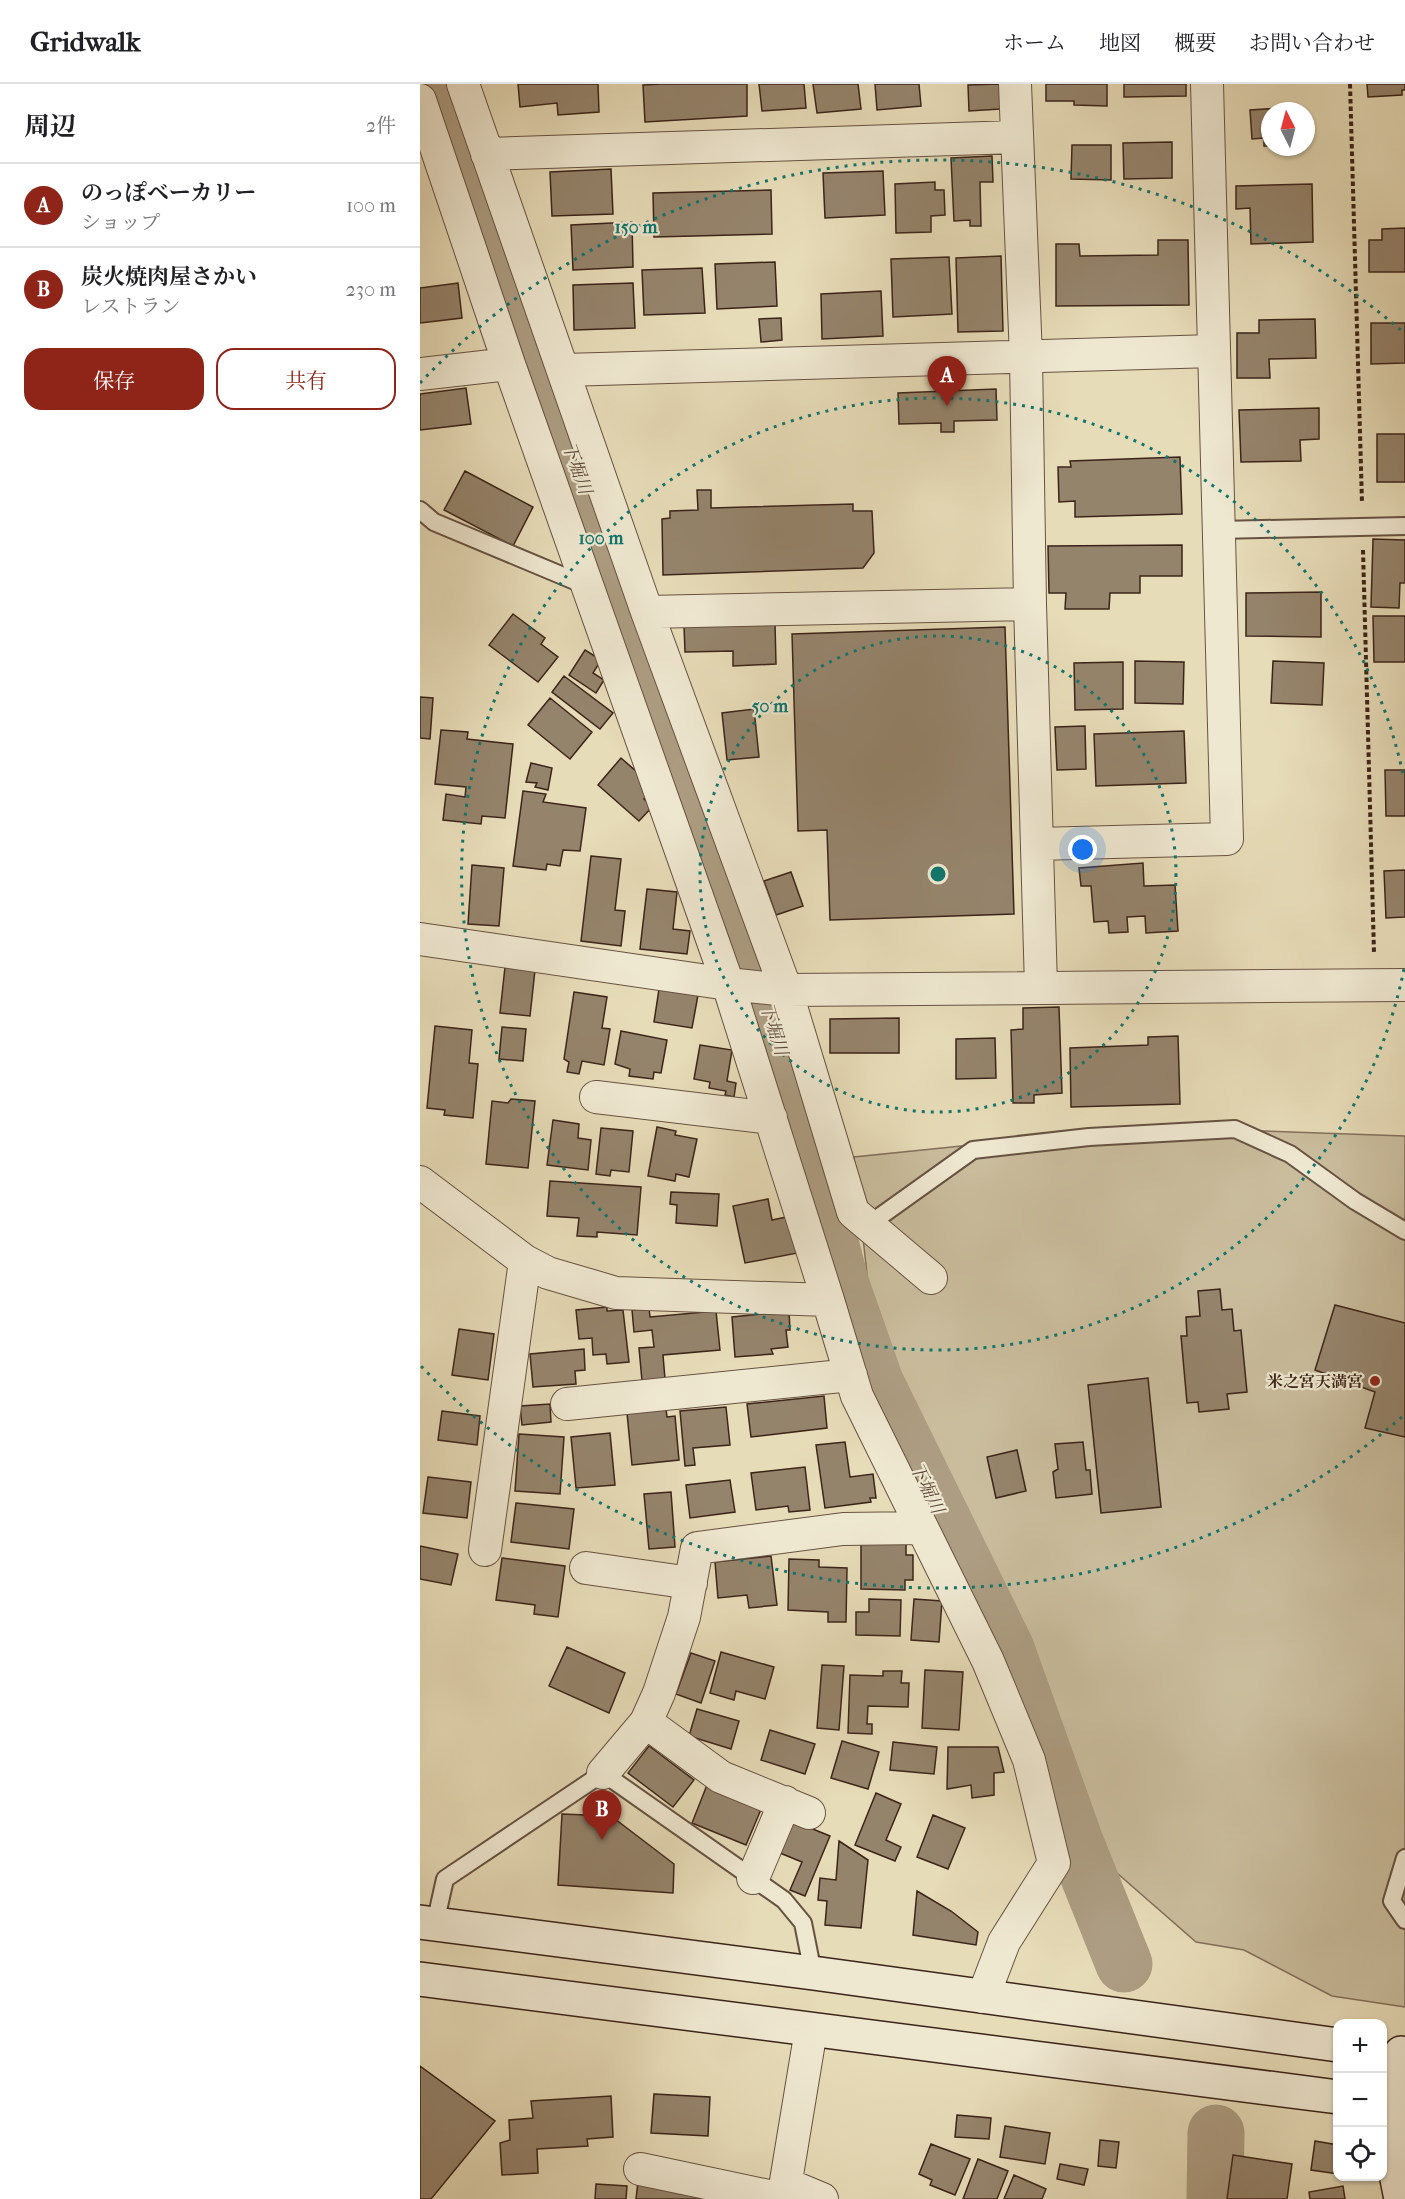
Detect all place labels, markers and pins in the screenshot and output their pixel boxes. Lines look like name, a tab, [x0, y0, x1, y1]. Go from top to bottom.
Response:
pin: A	[928, 356, 966, 406]
centre of rings	[928, 864, 948, 884]
place label: 米之宮天満宮	[1267, 1372, 1363, 1391]
marker: 米之宮天満宮	[1368, 1374, 1382, 1388]
pin: B	[582, 1790, 621, 1840]

